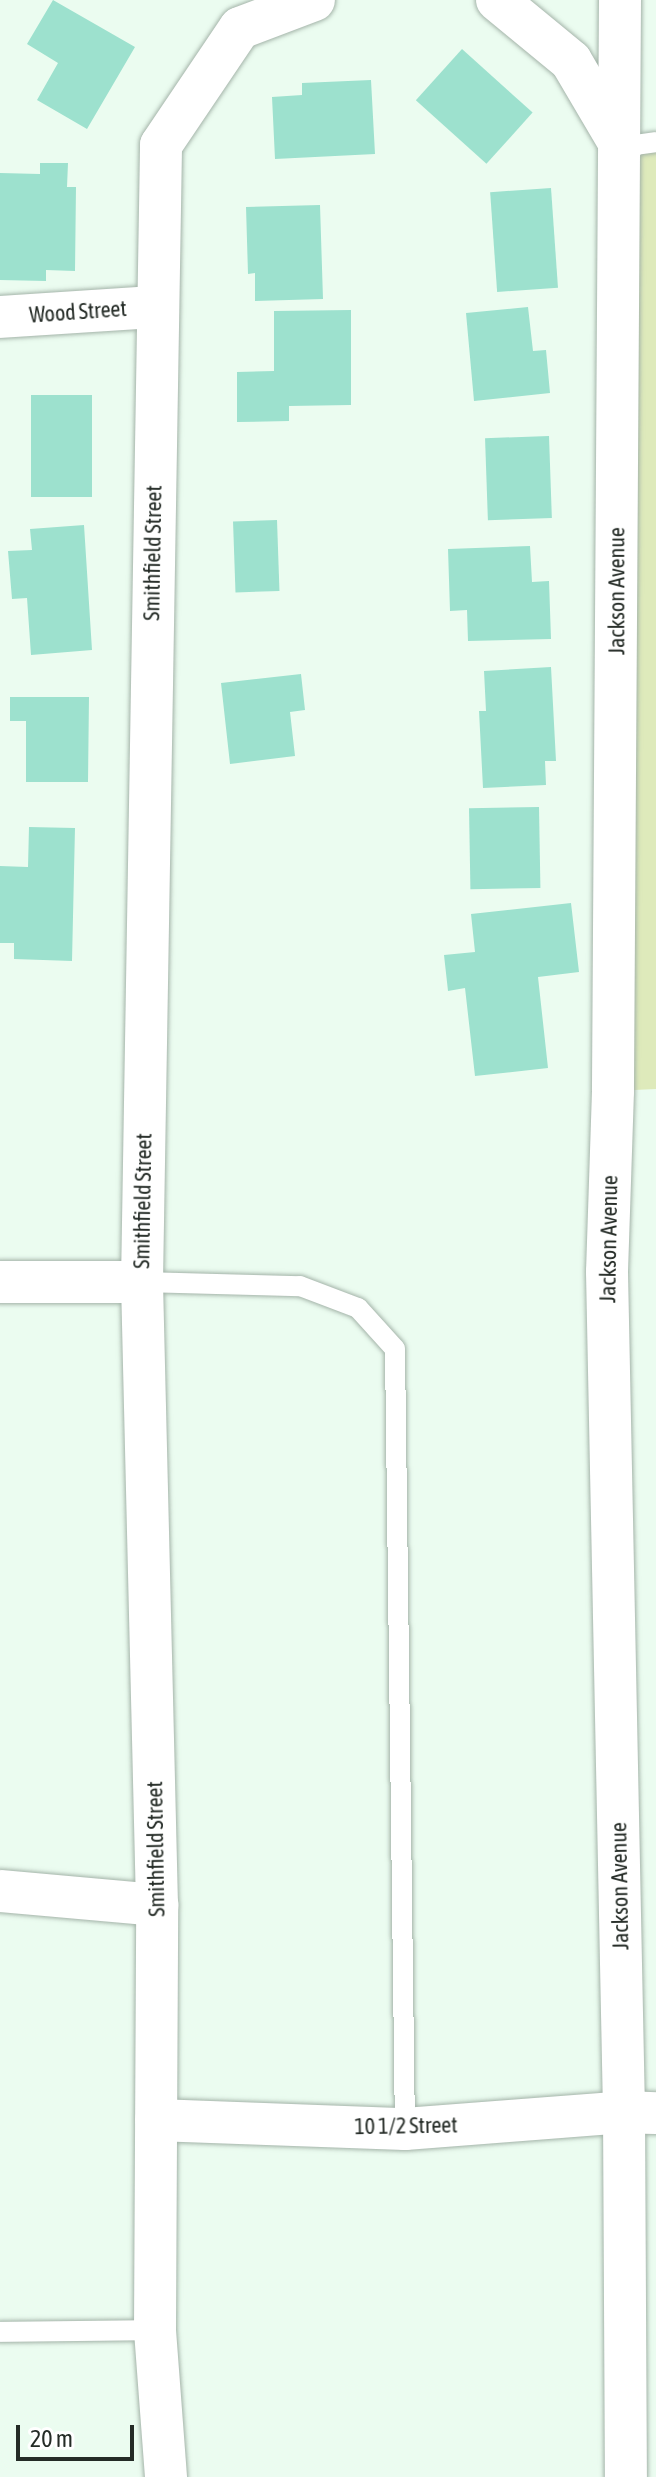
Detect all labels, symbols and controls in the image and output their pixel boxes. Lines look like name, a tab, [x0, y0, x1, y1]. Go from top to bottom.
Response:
street label: Wood Street	[28, 295, 128, 329]
street label: Smithfield Street	[139, 485, 167, 621]
street label: Jackson Avenue	[604, 527, 630, 655]
street label: Smithfield Street	[129, 1133, 157, 1269]
street label: Jackson Avenue	[595, 1175, 623, 1303]
street label: Smithfield Street	[142, 1781, 170, 1917]
street label: Jackson Avenue	[606, 1822, 634, 1950]
street label: 10 1/2 Street	[354, 2112, 458, 2140]
scale bar	[20, 2409, 138, 2459]
text: 20 m	[30, 2425, 73, 2452]

